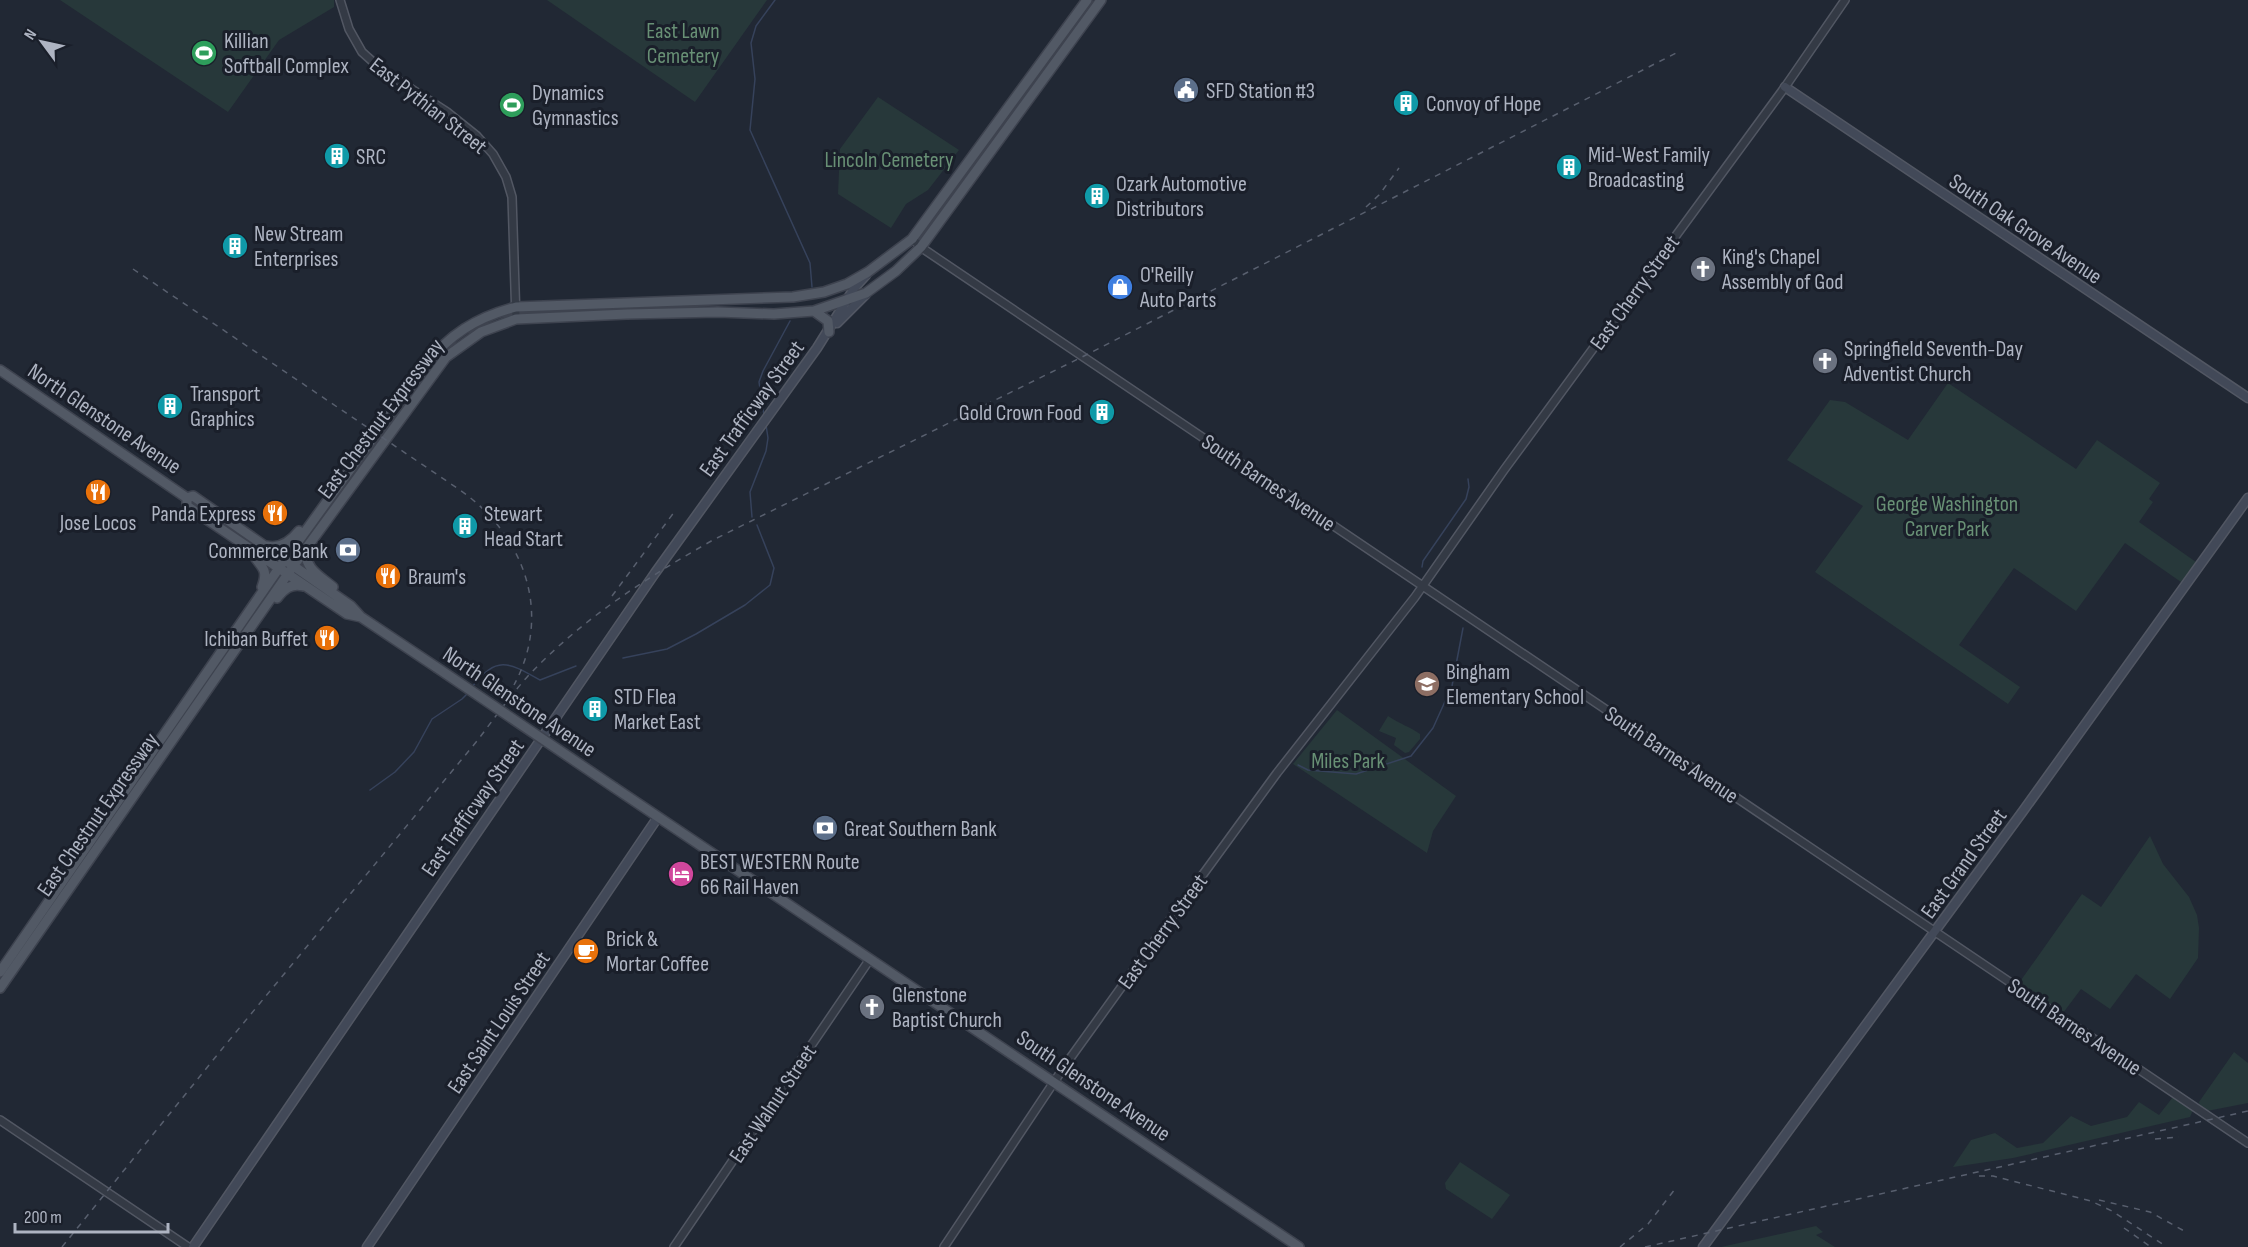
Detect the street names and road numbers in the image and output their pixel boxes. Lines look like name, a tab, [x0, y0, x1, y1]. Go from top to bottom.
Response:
street label: East Pythian Street	[364, 52, 492, 161]
street label: South Oak Grove Avenue	[1943, 168, 2107, 290]
street label: East Cherry Street	[1584, 230, 1686, 356]
street label: East Chestnut Expressway	[312, 333, 450, 504]
street label: East Trafficway Street	[694, 335, 811, 482]
street label: North Glenstone Avenue	[22, 358, 186, 480]
street label: South Barnes Avenue	[1196, 429, 1340, 538]
street label: North Glenstone Avenue	[437, 641, 601, 763]
street label: South Barnes Avenue	[1599, 701, 1743, 810]
street label: East Chestnut Expressway	[32, 728, 165, 902]
street label: East Trafficway Street	[416, 734, 531, 882]
street label: East Grand Street	[1915, 803, 2013, 924]
street label: East Cherry Street	[1112, 869, 1214, 995]
street label: East Saint Louis Street	[442, 947, 557, 1099]
street label: South Barnes Avenue	[2002, 973, 2146, 1082]
street label: South Glenstone Avenue	[1011, 1025, 1175, 1148]
street label: East Walnut Street	[724, 1039, 823, 1168]

